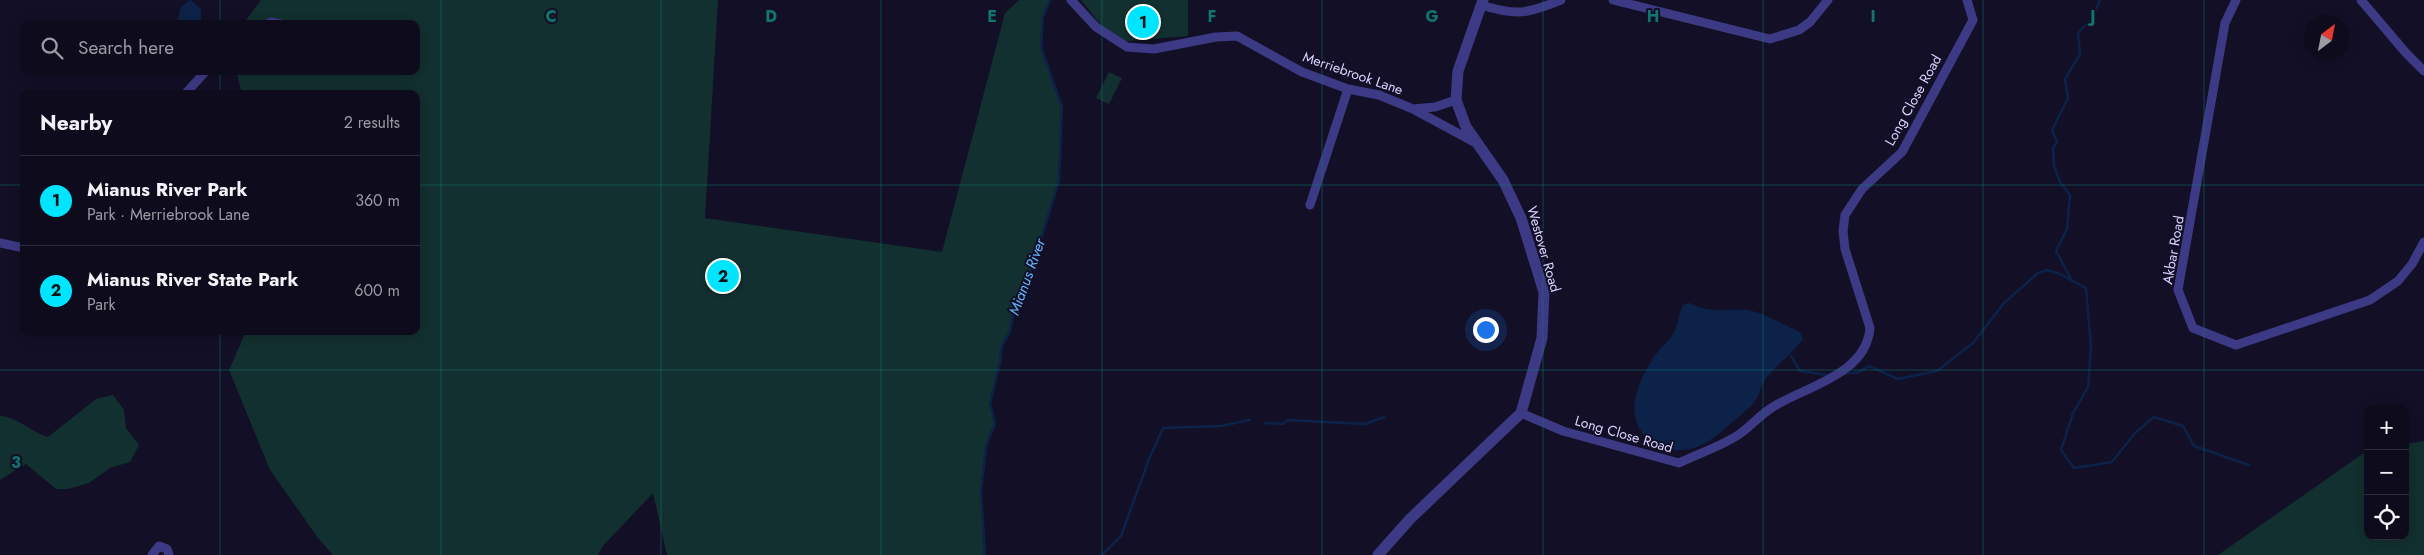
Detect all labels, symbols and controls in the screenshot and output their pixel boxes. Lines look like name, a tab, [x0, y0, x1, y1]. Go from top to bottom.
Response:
pin: 1	[1127, 3, 1159, 41]
text: C	[545, 5, 557, 28]
text: D	[765, 5, 777, 28]
text: E	[987, 5, 997, 28]
text: F	[1208, 5, 1216, 28]
text: G	[1425, 5, 1439, 28]
text: H	[1647, 5, 1659, 28]
text: I	[1870, 5, 1876, 28]
text: J	[2087, 5, 2096, 28]
north arrow	[2304, 15, 2349, 60]
search box	[20, 20, 420, 75]
icon: search	[38, 34, 66, 62]
text: Search here	[78, 34, 174, 61]
street label: Merriebrook Lane	[1300, 46, 1406, 100]
street label: Long Close Road	[1880, 51, 1946, 149]
text: Nearby	[40, 108, 112, 138]
text: 2 results	[344, 111, 400, 134]
text: Mianus River Park	[87, 176, 248, 203]
text: 1	[52, 189, 60, 212]
text: 360 m	[355, 189, 400, 212]
text: Park · Merriebrook Lane	[87, 203, 250, 226]
street label: Westover Road	[1522, 204, 1566, 294]
street label: Akbar Road	[2157, 214, 2189, 286]
water label: Mianus River	[1003, 235, 1051, 318]
pin: 2	[707, 257, 739, 295]
text: Mianus River State Park	[87, 266, 298, 293]
text: 2	[51, 279, 61, 302]
text: 600 m	[354, 279, 400, 302]
text: Park	[87, 293, 116, 316]
your location	[1473, 317, 1499, 343]
map controls	[2364, 405, 2409, 540]
button: +	[2364, 405, 2409, 450]
street label: Long Close Road	[1573, 410, 1675, 458]
button: −	[2364, 450, 2409, 495]
text: 3	[11, 451, 21, 474]
button: locate	[2364, 495, 2409, 540]

